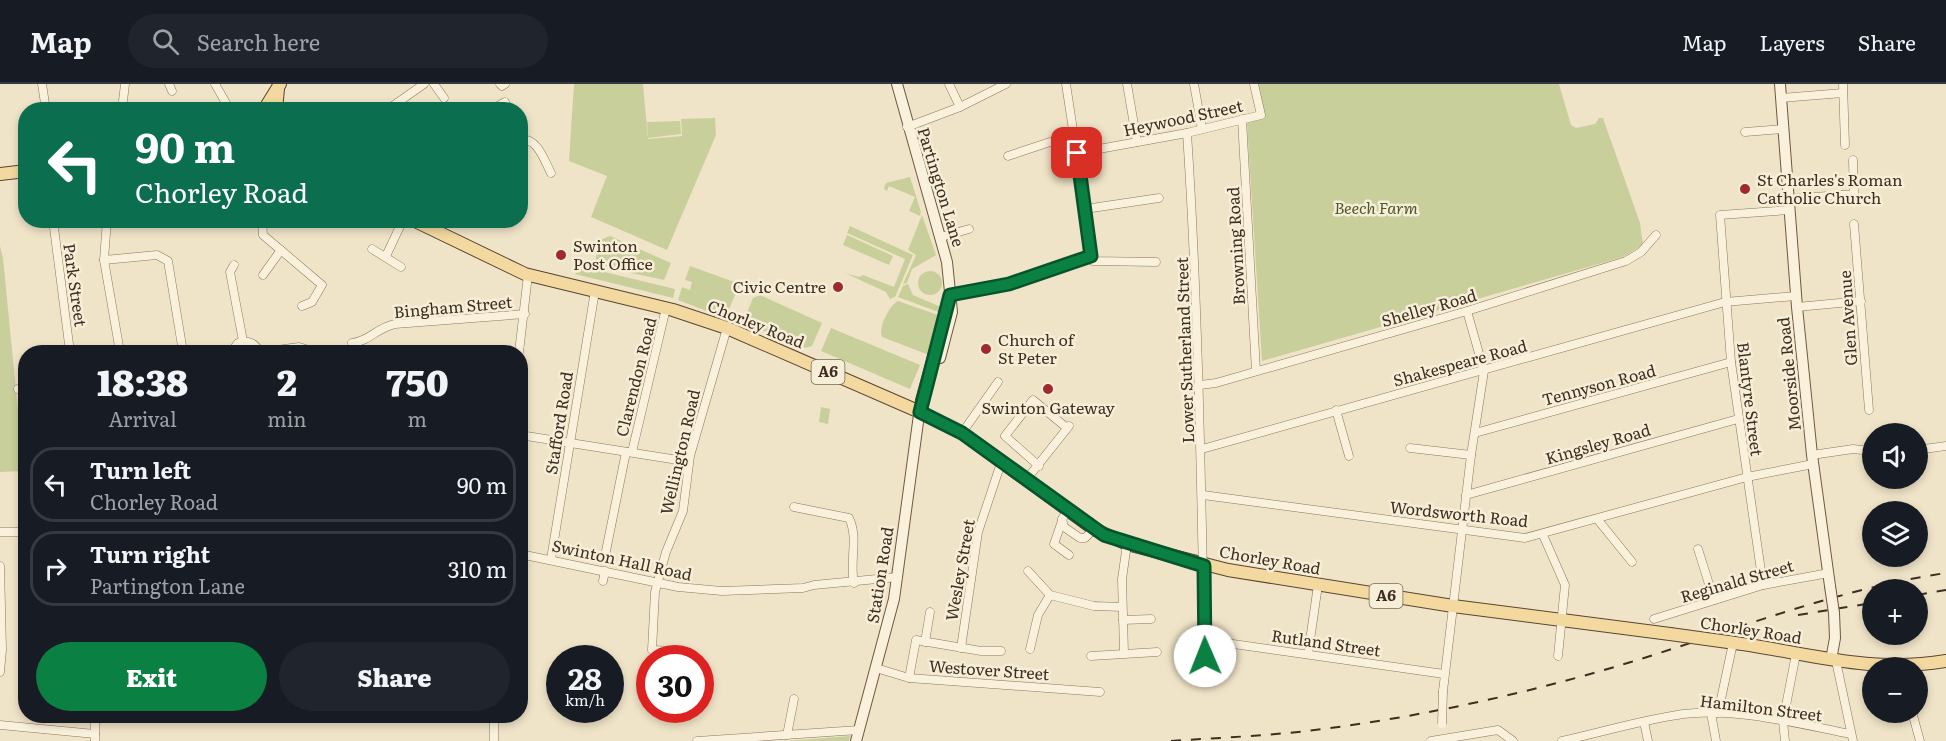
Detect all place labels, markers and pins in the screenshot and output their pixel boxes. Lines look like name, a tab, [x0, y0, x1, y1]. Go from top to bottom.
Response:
pin	[1051, 127, 1102, 178]
place label: St Charles's Roman Catholic Church	[1757, 167, 1903, 209]
marker: St Charles's Roman Catholic Church	[1738, 182, 1752, 196]
place label: Swinton Post Office	[573, 233, 653, 275]
marker: Swinton Post Office	[554, 248, 568, 262]
place label: Civic Centre	[733, 274, 826, 298]
marker: Civic Centre	[831, 280, 845, 294]
place label: Church of St Peter	[998, 327, 1076, 369]
marker: Church of St Peter	[979, 342, 993, 356]
marker: Swinton Gateway	[1041, 382, 1055, 396]
place label: Swinton Gateway	[981, 395, 1115, 419]

